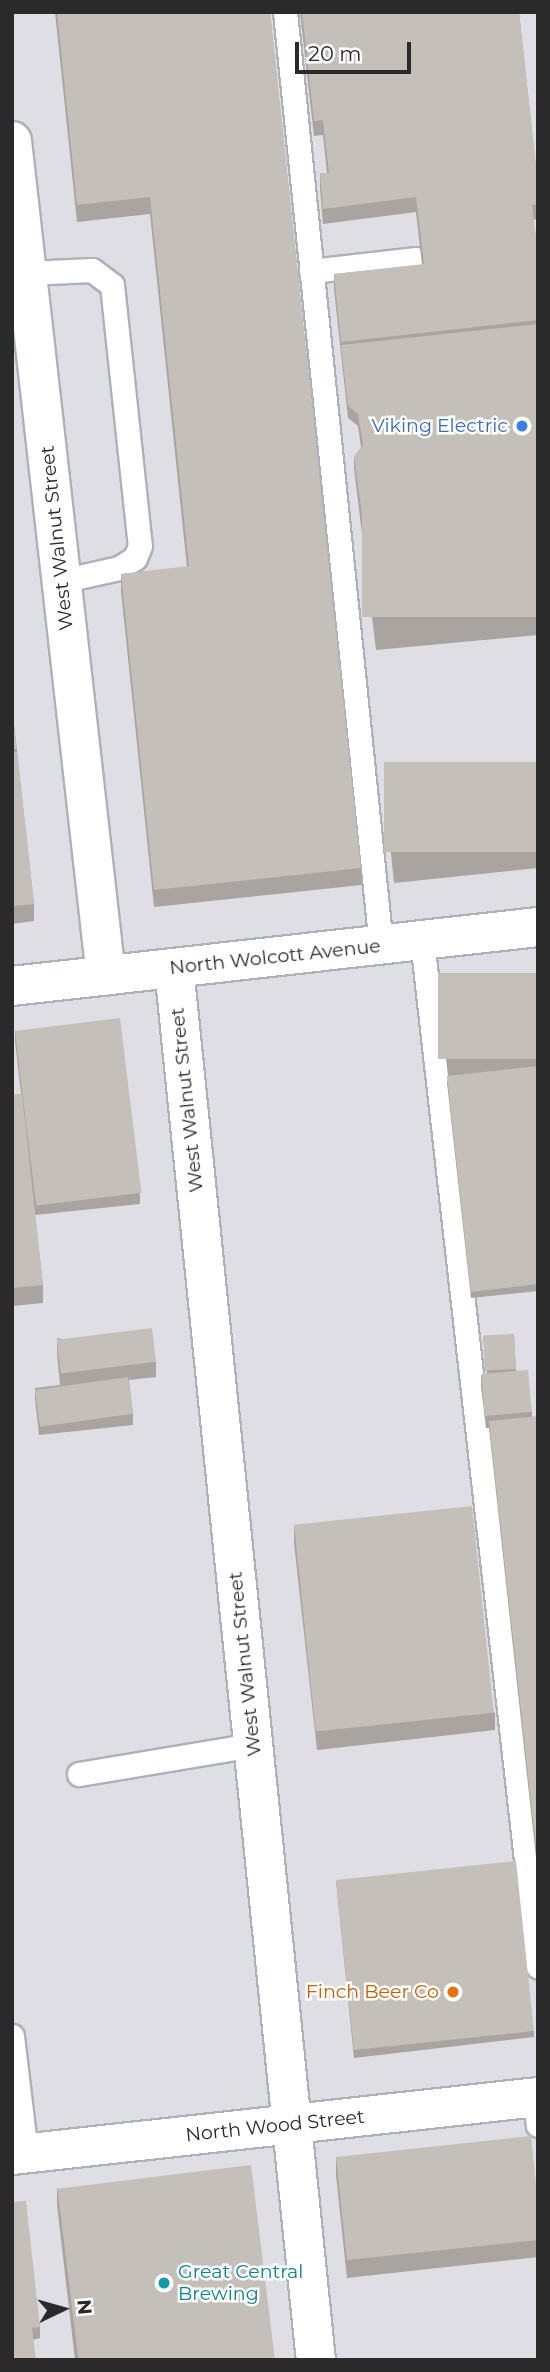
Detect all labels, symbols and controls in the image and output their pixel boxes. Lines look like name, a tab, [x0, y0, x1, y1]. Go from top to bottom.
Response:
scale bar	[298, 28, 414, 72]
text: 20 m	[308, 41, 362, 66]
place label: Viking Electric	[372, 415, 508, 437]
marker: Viking Electric	[514, 418, 530, 434]
street label: West Walnut Street	[36, 444, 78, 632]
street label: North Wolcott Avenue	[168, 935, 382, 979]
street label: West Walnut Street	[166, 1006, 208, 1194]
street label: West Walnut Street	[224, 1570, 266, 1758]
place label: Finch Beer Co	[306, 1981, 439, 2003]
marker: Finch Beer Co	[445, 1984, 461, 2000]
street label: North Wood Street	[184, 2105, 366, 2147]
place label: Great Central Brewing	[178, 2261, 303, 2305]
north arrow	[28, 2274, 98, 2344]
marker: Great Central Brewing	[156, 2275, 172, 2291]
text: N	[72, 2298, 97, 2316]

